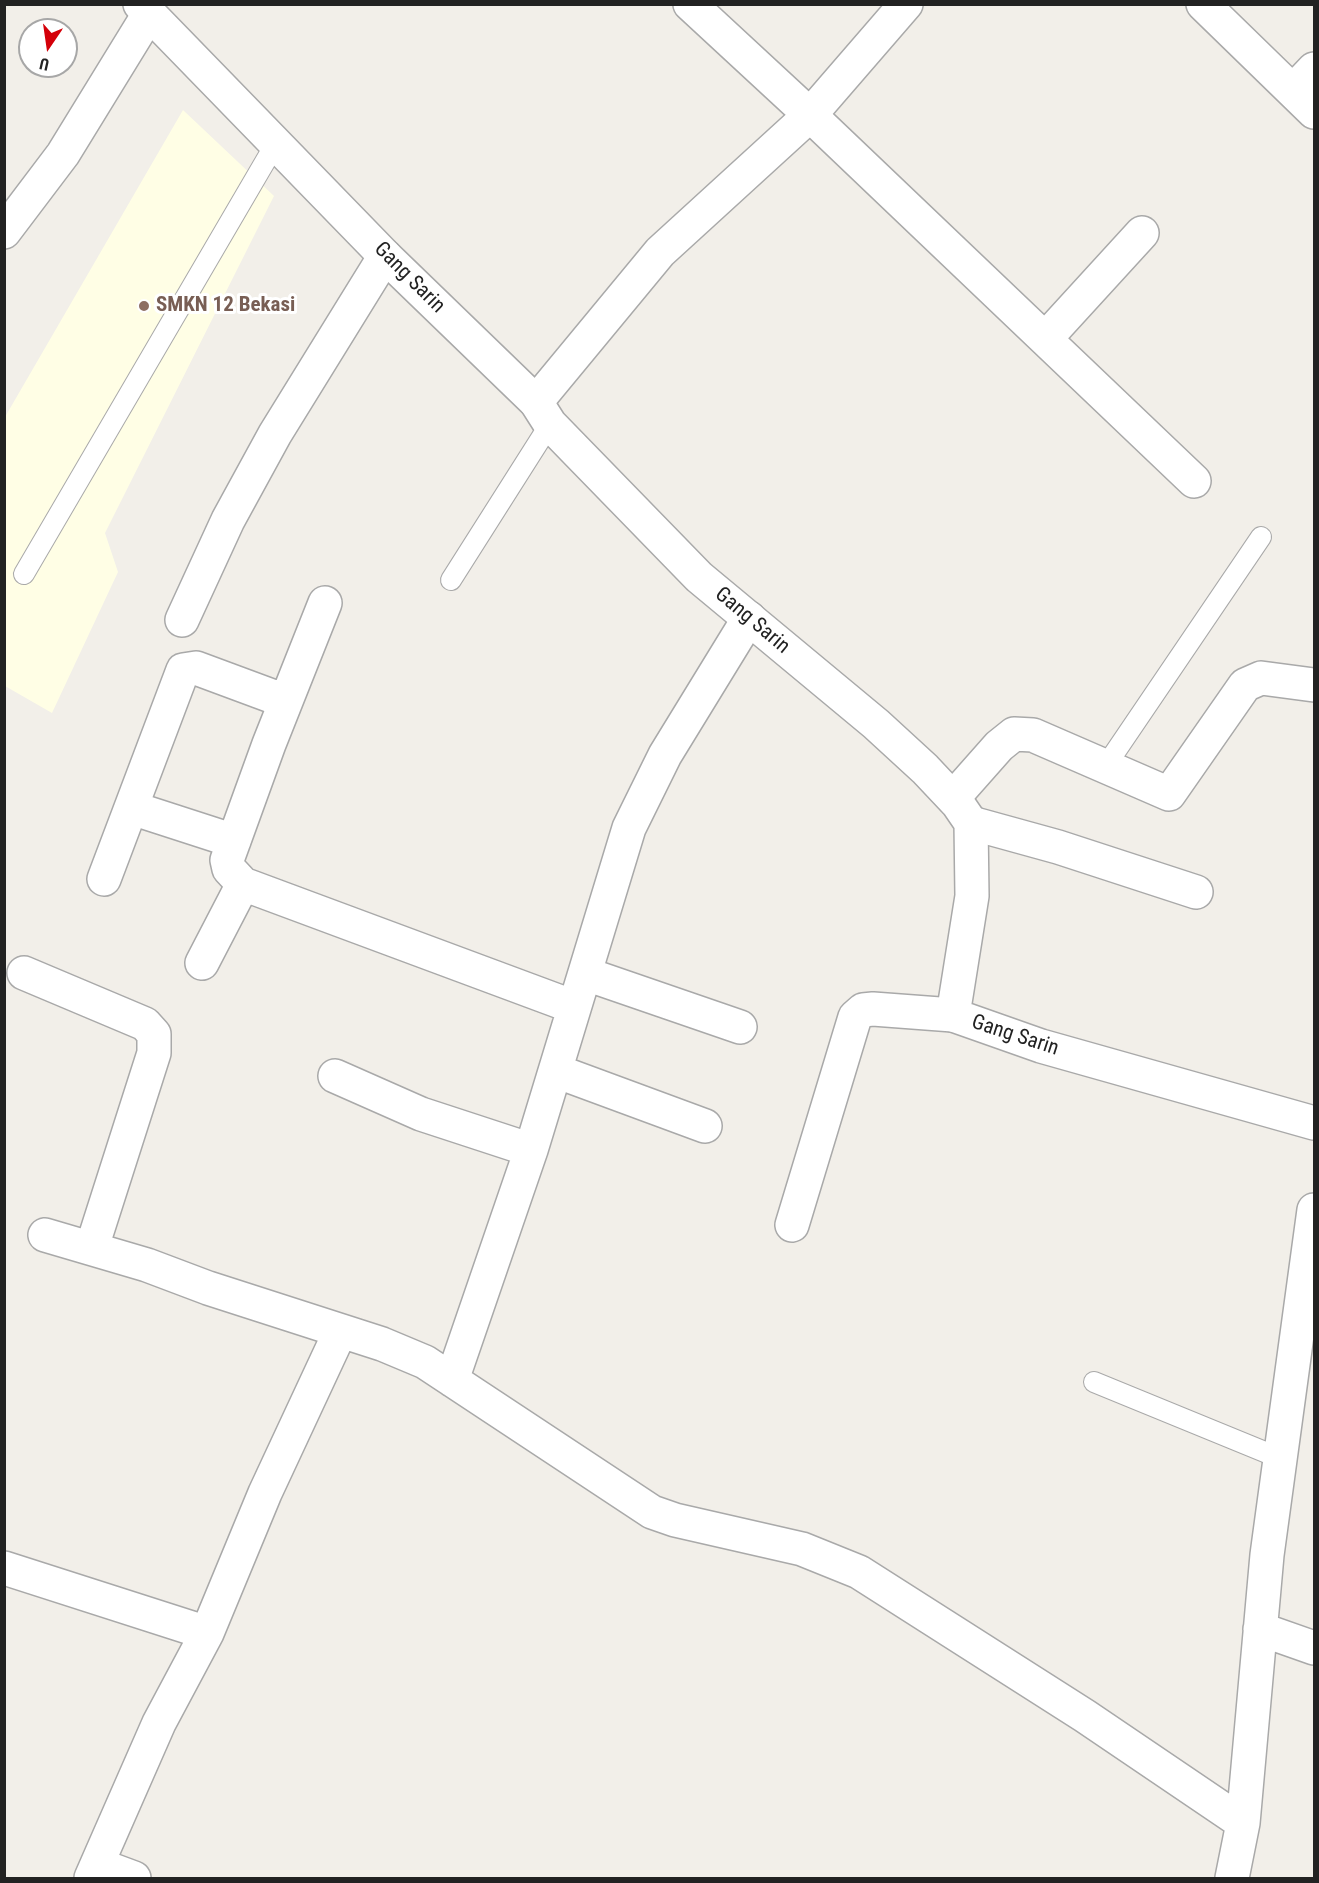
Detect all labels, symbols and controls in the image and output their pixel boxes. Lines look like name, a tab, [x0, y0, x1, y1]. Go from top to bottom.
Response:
north arrow	[18, 18, 78, 78]
text: U	[38, 54, 51, 74]
street label: Gang Sarin	[368, 237, 450, 319]
place label: SMKN 12 Bekasi	[156, 293, 295, 319]
marker: SMKN 12 Bekasi	[137, 299, 151, 313]
street label: Gang Sarin	[709, 582, 795, 660]
street label: Gang Sarin	[968, 1010, 1062, 1062]

